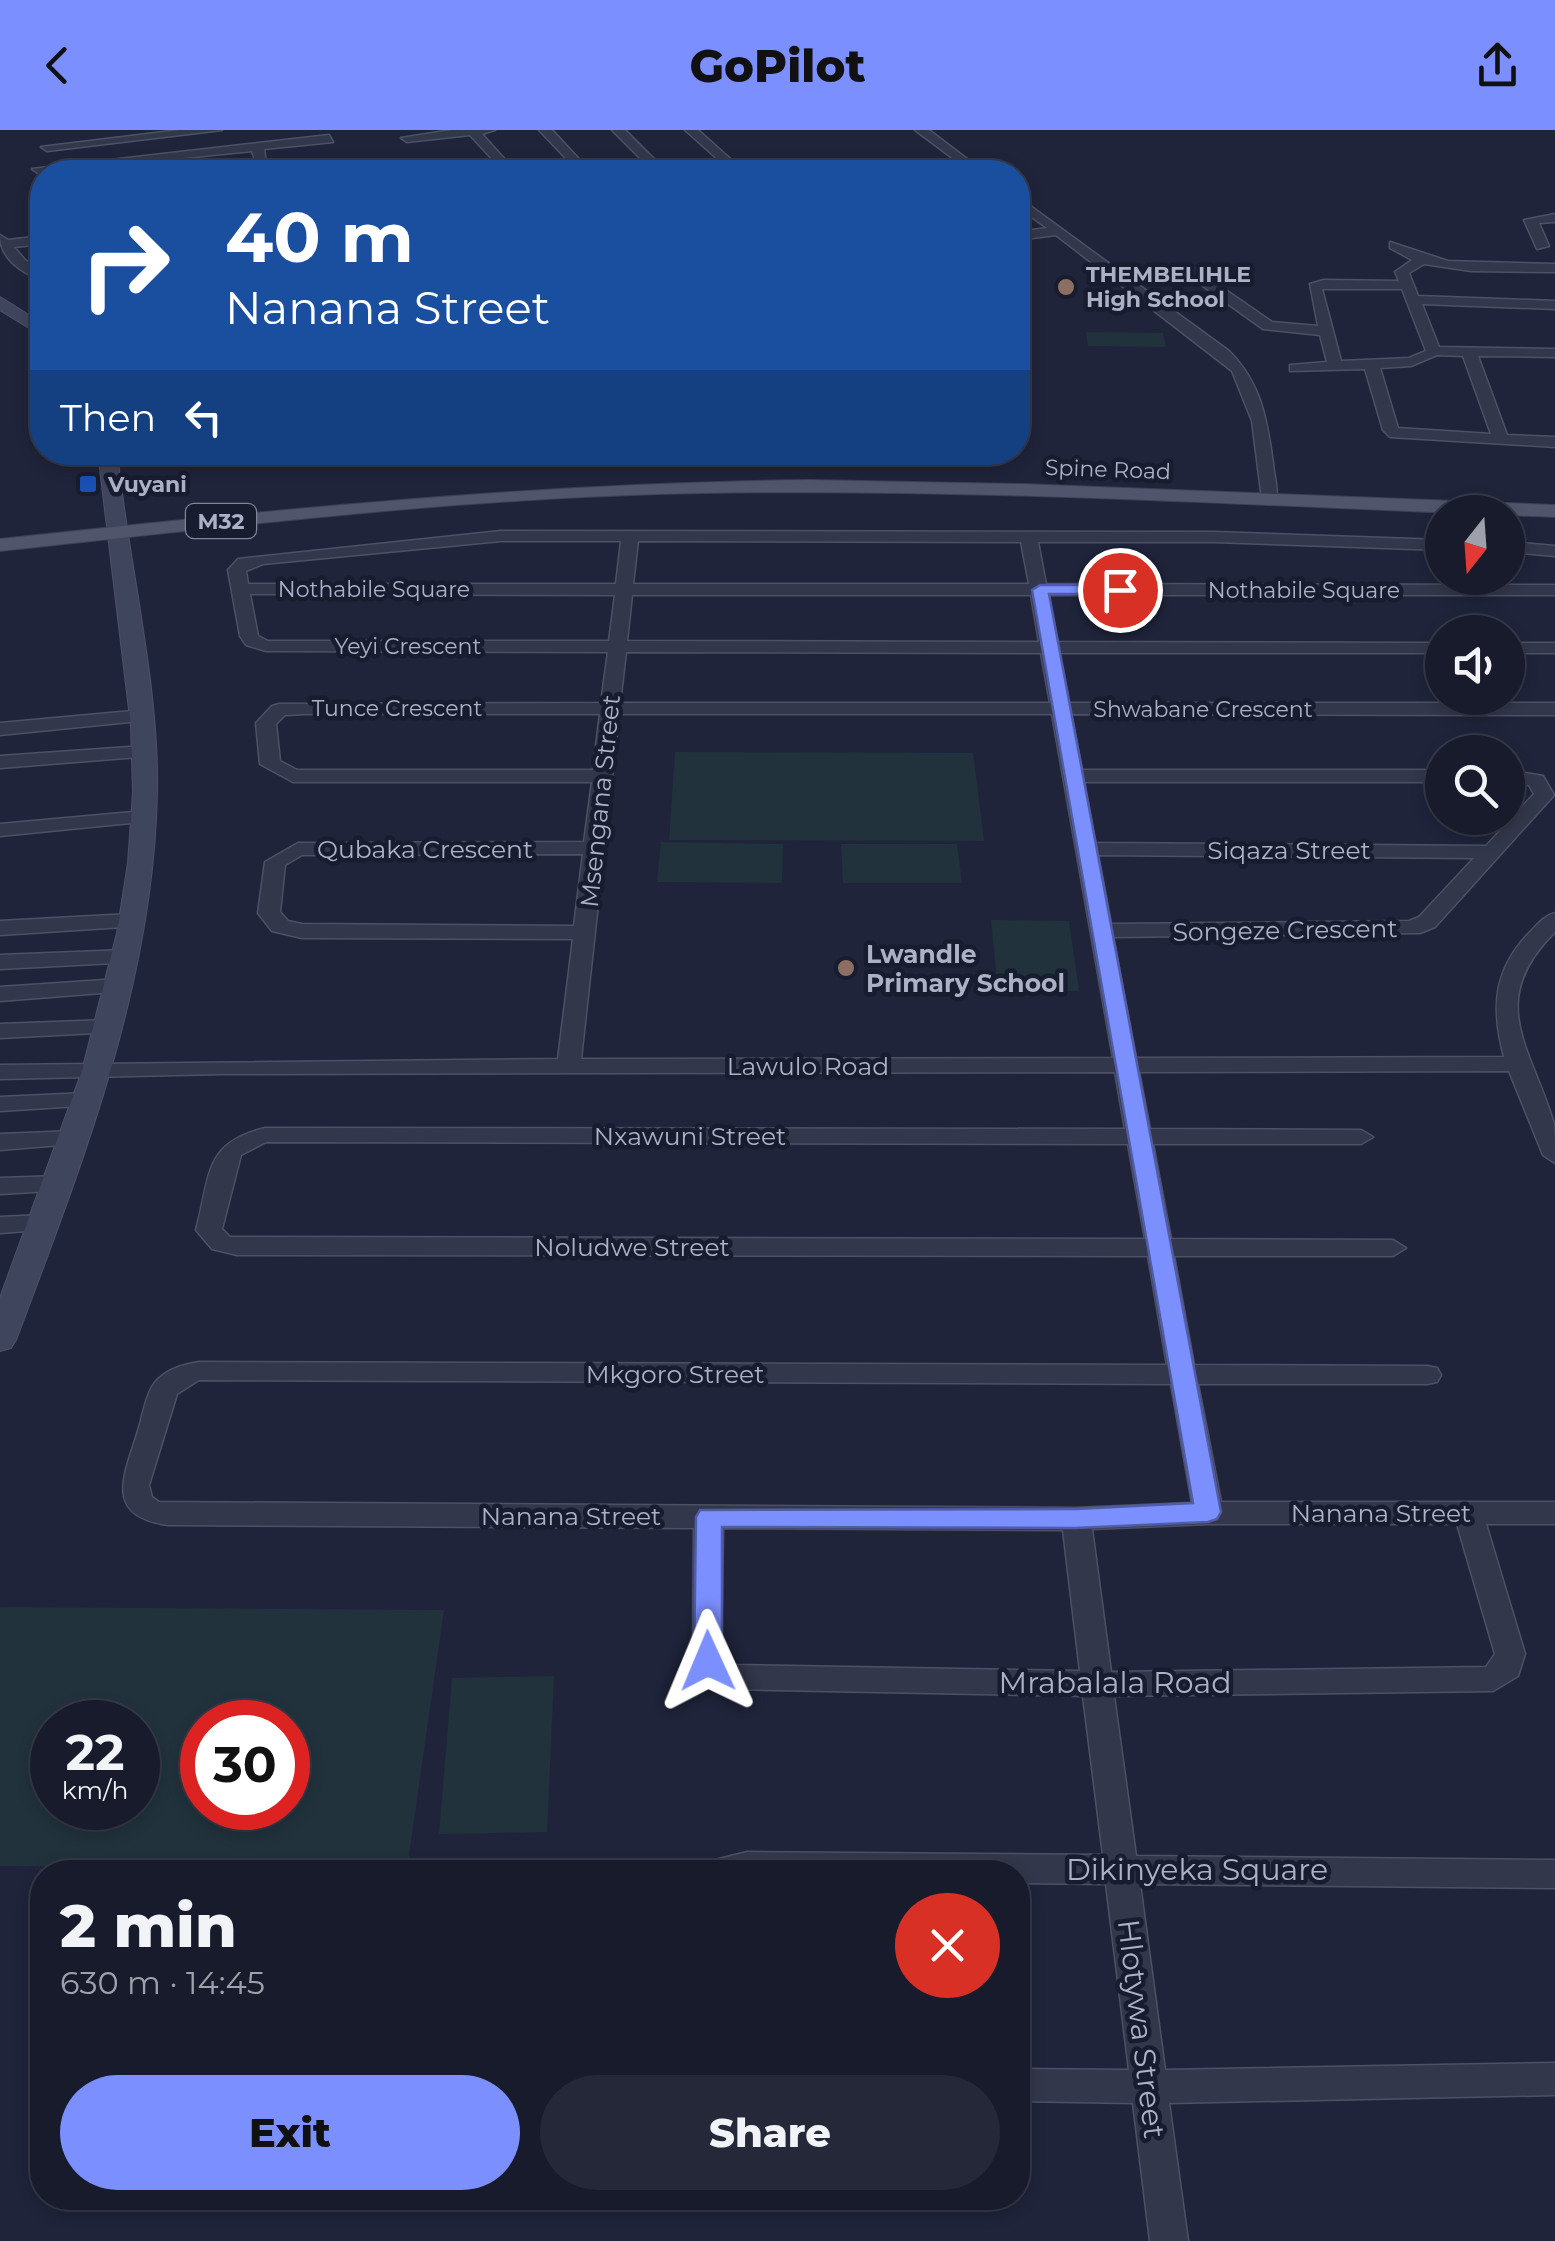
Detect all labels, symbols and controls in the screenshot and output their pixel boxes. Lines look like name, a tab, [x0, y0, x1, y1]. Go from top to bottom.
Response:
icon: back	[30, 38, 85, 93]
text: GoPilot	[689, 38, 866, 93]
icon: share	[1470, 38, 1525, 93]
text: 40 m	[225, 194, 414, 280]
icon: right	[60, 200, 190, 330]
place label: THEMBELIHLE High School	[1086, 261, 1251, 313]
marker: THEMBELIHLE High School	[1055, 276, 1077, 298]
text: Nanana Street	[225, 280, 550, 335]
icon: left	[176, 390, 231, 445]
text: Then	[60, 394, 156, 441]
street label: Spine Road	[1045, 454, 1171, 485]
place label: Vuyani	[107, 471, 187, 498]
marker: Vuyani	[77, 473, 99, 495]
north arrow	[1425, 495, 1525, 595]
map controls	[1425, 495, 1525, 835]
road number: M32	[186, 504, 256, 538]
pin	[1078, 548, 1163, 633]
icon: arrive	[1093, 563, 1148, 618]
street label: Nothabile Square	[278, 576, 470, 603]
street label: Nothabile Square	[1208, 577, 1400, 604]
button: sound	[1425, 615, 1525, 715]
street label: Yeyi Crescent	[335, 633, 481, 660]
street label: Msengana Street	[574, 693, 626, 909]
street label: Tunce Crescent	[312, 695, 482, 722]
street label: Shwabane Crescent	[1093, 696, 1313, 723]
button: search	[1425, 735, 1525, 835]
street label: Qubaka Crescent	[317, 834, 533, 864]
street label: Siqaza Street	[1207, 835, 1371, 865]
street label: Songeze Crescent	[1172, 913, 1398, 947]
place label: Lwandle Primary School	[866, 939, 1065, 998]
marker: Lwandle Primary School	[835, 957, 857, 979]
street label: Lawulo Road	[727, 1051, 889, 1081]
street label: Nxawuni Street	[594, 1121, 786, 1151]
street label: Noludwe Street	[534, 1232, 730, 1262]
street label: Mkgoro Street	[586, 1359, 764, 1389]
street label: Nanana Street	[1291, 1498, 1471, 1528]
street label: Nanana Street	[481, 1501, 661, 1531]
position arrow	[656, 1609, 760, 1713]
street label: Mrabalala Road	[999, 1664, 1231, 1701]
speed limit sign: 30	[180, 1700, 310, 1830]
text: 22	[66, 1722, 125, 1783]
text: km/h	[62, 1775, 128, 1805]
street label: Dikinyeka Square	[1066, 1851, 1328, 1888]
text: 2 min	[60, 1889, 237, 1962]
button: close	[895, 1893, 1000, 1998]
street label: Hlotywa Street	[1110, 1917, 1173, 2141]
text: 630 m · 14:45	[60, 1963, 265, 2002]
button: Exit	[60, 2075, 520, 2190]
button: Share	[540, 2075, 1000, 2190]

